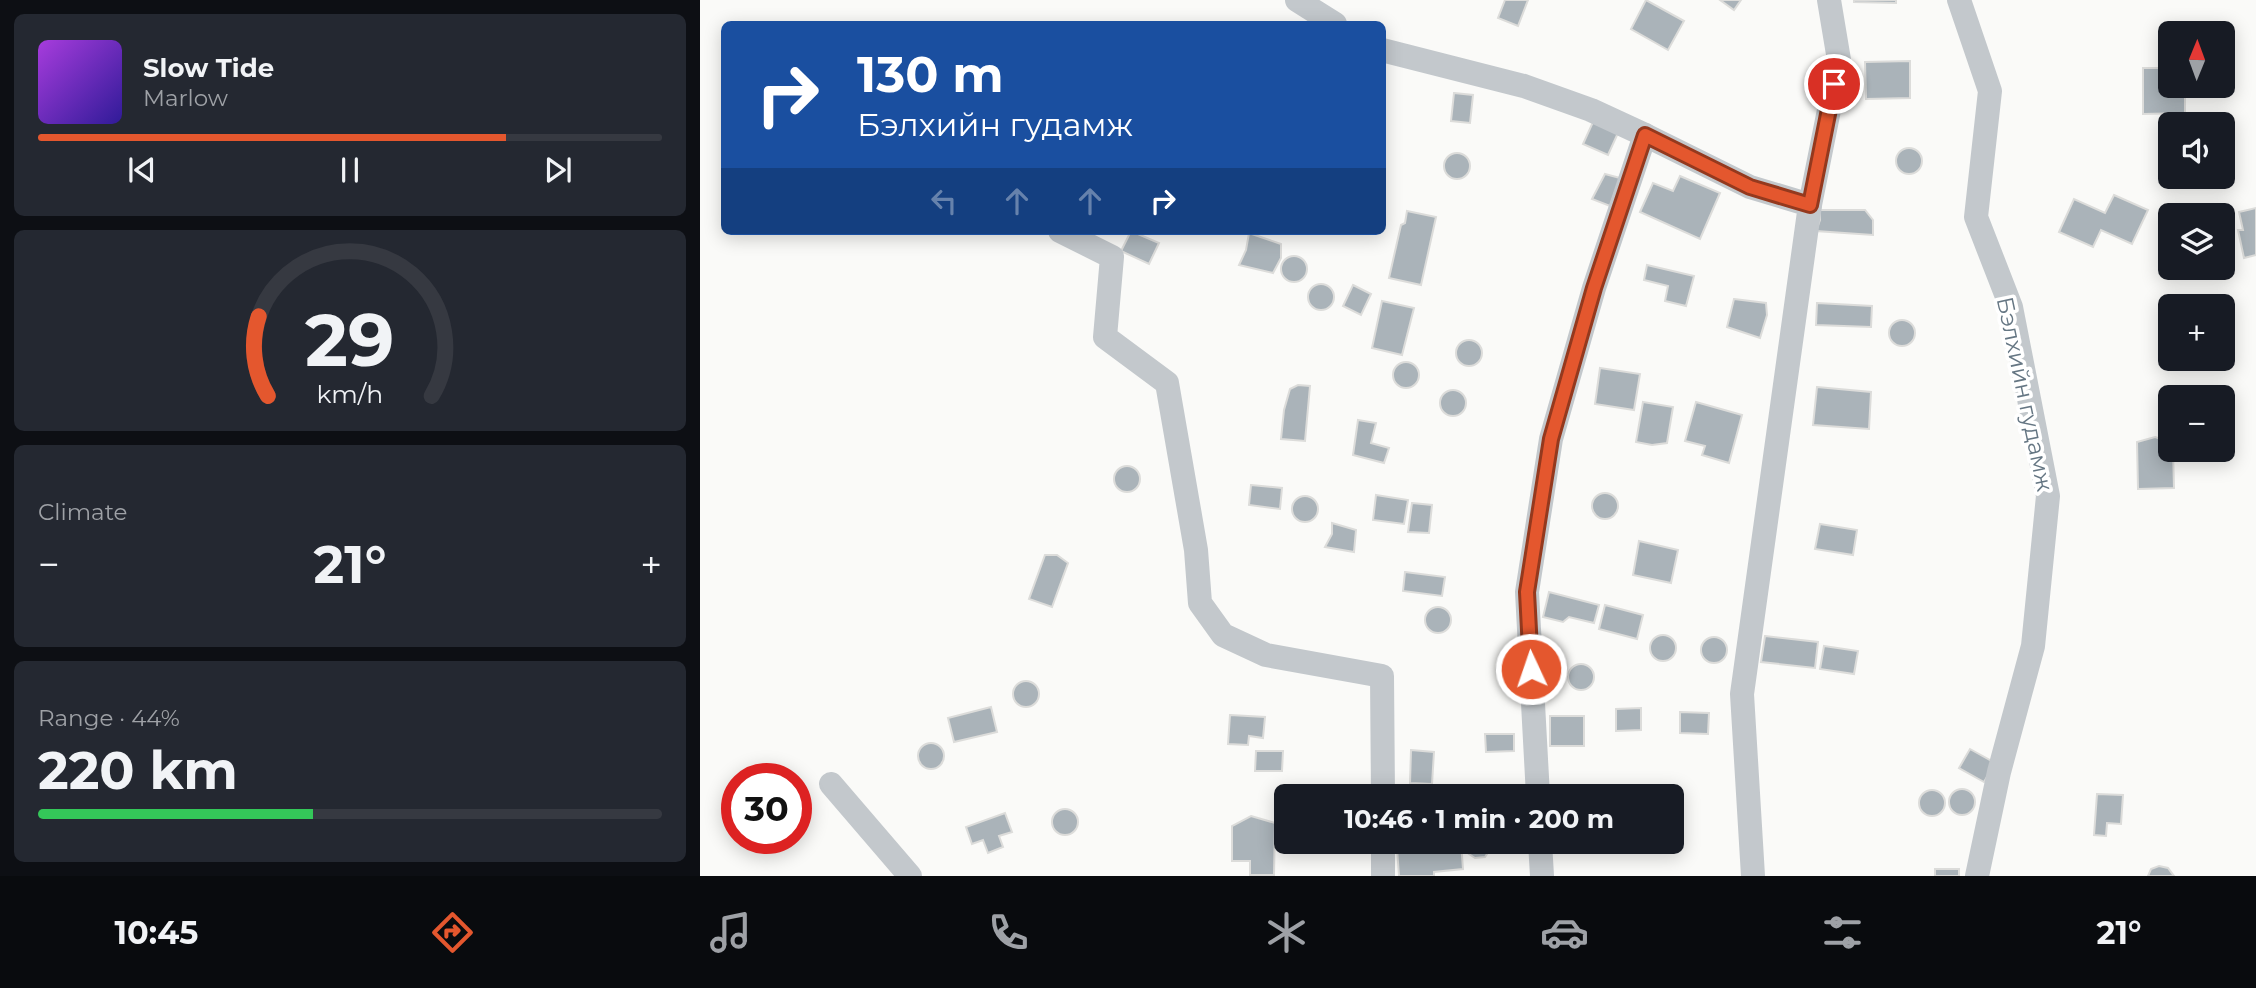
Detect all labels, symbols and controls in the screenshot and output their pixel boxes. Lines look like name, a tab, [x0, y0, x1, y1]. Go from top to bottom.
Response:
north arrow	[2158, 21, 2235, 98]
map controls	[2158, 21, 2235, 462]
text: 130 m	[857, 45, 1004, 104]
icon: right	[742, 49, 833, 140]
text: Slow Tide	[143, 52, 274, 84]
pin	[1804, 54, 1864, 114]
icon: arrive	[1815, 65, 1853, 103]
text: Marlow	[143, 84, 228, 112]
text: Бэлхийн гудамж	[857, 105, 1133, 144]
button: sound	[2158, 112, 2235, 189]
icon: previous	[123, 151, 161, 189]
icon: pause	[331, 151, 369, 189]
icon: next	[539, 151, 577, 189]
icon: left	[925, 182, 963, 220]
icon: ahead	[998, 182, 1036, 220]
icon: ahead	[1071, 182, 1109, 220]
icon: right	[1144, 182, 1182, 220]
button: layers	[2158, 203, 2235, 280]
street label: Бэлхийн гудамж	[1991, 294, 2059, 494]
button: +	[2158, 294, 2235, 371]
text: 29	[305, 297, 395, 385]
text: km/h	[317, 379, 383, 409]
button: −	[2158, 385, 2235, 462]
text: Climate	[38, 498, 127, 526]
text: 21°	[314, 533, 386, 596]
text: −	[38, 541, 60, 588]
text: +	[640, 541, 662, 588]
position arrow	[1494, 632, 1568, 706]
text: Range · 44%	[38, 704, 180, 732]
text: 220 km	[38, 739, 238, 802]
speed limit sign: 30	[721, 763, 812, 854]
text: 10:46 · 1 min · 200 m	[1344, 803, 1614, 835]
icon: directions	[428, 908, 477, 957]
icon: music	[706, 908, 755, 957]
icon: phone	[984, 908, 1033, 957]
icon: climate	[1262, 908, 1311, 957]
icon: car	[1540, 908, 1589, 957]
icon: filters	[1818, 908, 1867, 957]
text: 10:45	[115, 913, 198, 952]
text: 21°	[2097, 913, 2141, 952]

